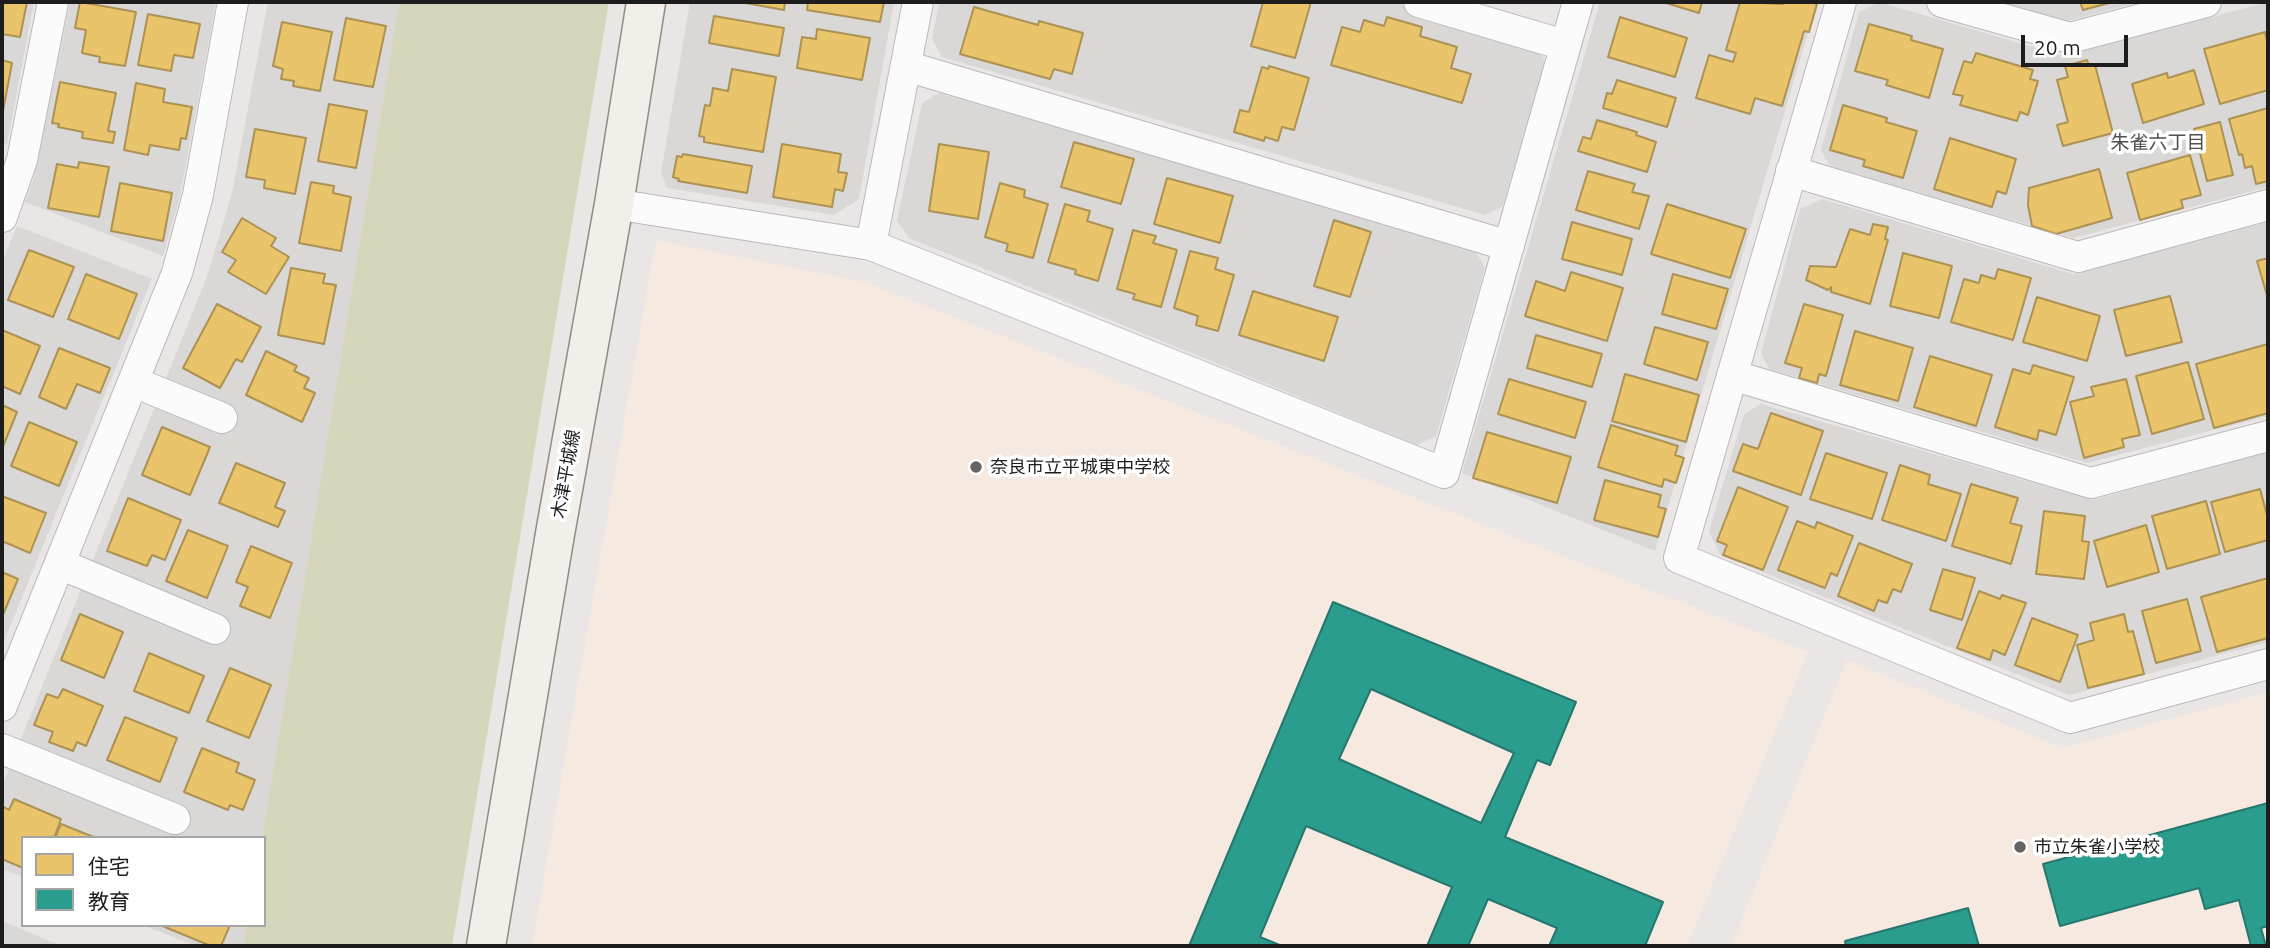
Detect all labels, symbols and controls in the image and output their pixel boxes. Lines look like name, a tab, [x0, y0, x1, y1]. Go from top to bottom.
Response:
scale bar	[2025, 21, 2132, 65]
text: 20 m	[2034, 35, 2081, 59]
district label: 朱雀六丁目	[2111, 132, 2205, 154]
street label: 木津平城線	[548, 428, 584, 520]
place label: 奈良市立平城東中学校	[990, 456, 1170, 478]
marker: 奈良市立平城東中学校	[968, 459, 984, 475]
legend	[21, 836, 266, 927]
place label: 市立朱雀小学校	[2034, 836, 2160, 858]
marker: 市立朱雀小学校	[2012, 839, 2028, 855]
text: 住宅	[88, 854, 130, 878]
text: 教育	[88, 889, 130, 913]

